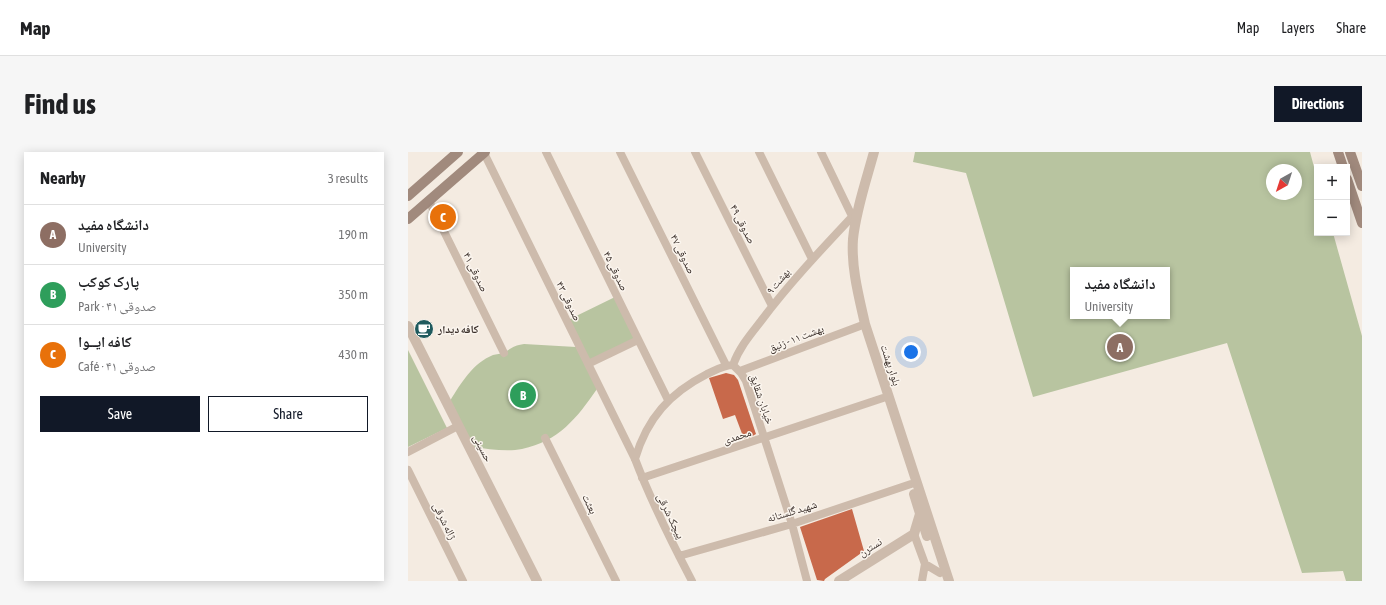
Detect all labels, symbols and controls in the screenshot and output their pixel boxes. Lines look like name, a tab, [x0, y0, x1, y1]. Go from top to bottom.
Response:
text: Map	[20, 17, 51, 39]
text: Map	[1237, 20, 1259, 36]
text: Layers	[1281, 20, 1314, 36]
text: Share	[1336, 20, 1366, 36]
button: Directions	[1274, 86, 1362, 122]
text: Find us	[24, 88, 96, 120]
north arrow	[1266, 164, 1302, 200]
map controls	[1314, 164, 1350, 236]
button: +	[1314, 164, 1350, 200]
text: Nearby	[40, 168, 86, 188]
text: 3 results	[328, 171, 368, 186]
button: −	[1314, 200, 1350, 236]
pin: C	[430, 202, 456, 232]
street label: صدوقی ۴۹	[727, 202, 758, 246]
text: دانشگاه مفید	[78, 216, 149, 233]
text: A	[50, 227, 56, 242]
text: 190 m	[339, 227, 368, 242]
street label: صدوقی ۴۷	[667, 232, 698, 276]
text: University	[78, 240, 127, 255]
street label: صدوقی ۴۵	[600, 249, 631, 293]
street label: صدوقی ۴۱	[460, 250, 491, 294]
street label: بهشت ۹	[764, 266, 792, 297]
popup	[1070, 267, 1170, 319]
text: پارک کوکب	[78, 273, 139, 290]
text: دانشگاه مفید	[1084, 275, 1156, 292]
street label: صدوقی ۴۳	[553, 279, 584, 323]
text: B	[50, 287, 56, 302]
text: 350 m	[339, 287, 368, 302]
text: Park · صدوقی ۴۱	[78, 299, 156, 314]
text: University	[1084, 299, 1133, 314]
cafe icon: کافه دیدار	[413, 318, 435, 340]
street label: بهشت ۱۱ - زنبق	[767, 322, 826, 355]
place label: کافه دیدار	[437, 323, 479, 336]
pin: A	[1107, 332, 1133, 362]
text: کافه ایــوا	[78, 333, 132, 350]
your location	[901, 342, 921, 362]
street label: بلوار بهشت	[878, 343, 903, 387]
text: C	[50, 347, 56, 362]
text: 430 m	[339, 347, 368, 362]
text: Café · صدوقی ۴۱	[78, 359, 156, 374]
street label: خیابان شقایق	[747, 372, 776, 426]
pin: B	[510, 380, 536, 410]
button: Save	[40, 396, 200, 432]
button: Share	[208, 396, 368, 432]
street label: محمدی	[721, 426, 753, 447]
street label: حسینی	[470, 432, 495, 464]
street label: پیچک شرقی	[654, 491, 687, 541]
street label: بعثت	[580, 492, 600, 516]
street label: شهید گلستانه	[766, 498, 818, 524]
street label: ژاله شرقی	[430, 501, 459, 542]
street label: نسترن	[856, 535, 884, 560]

